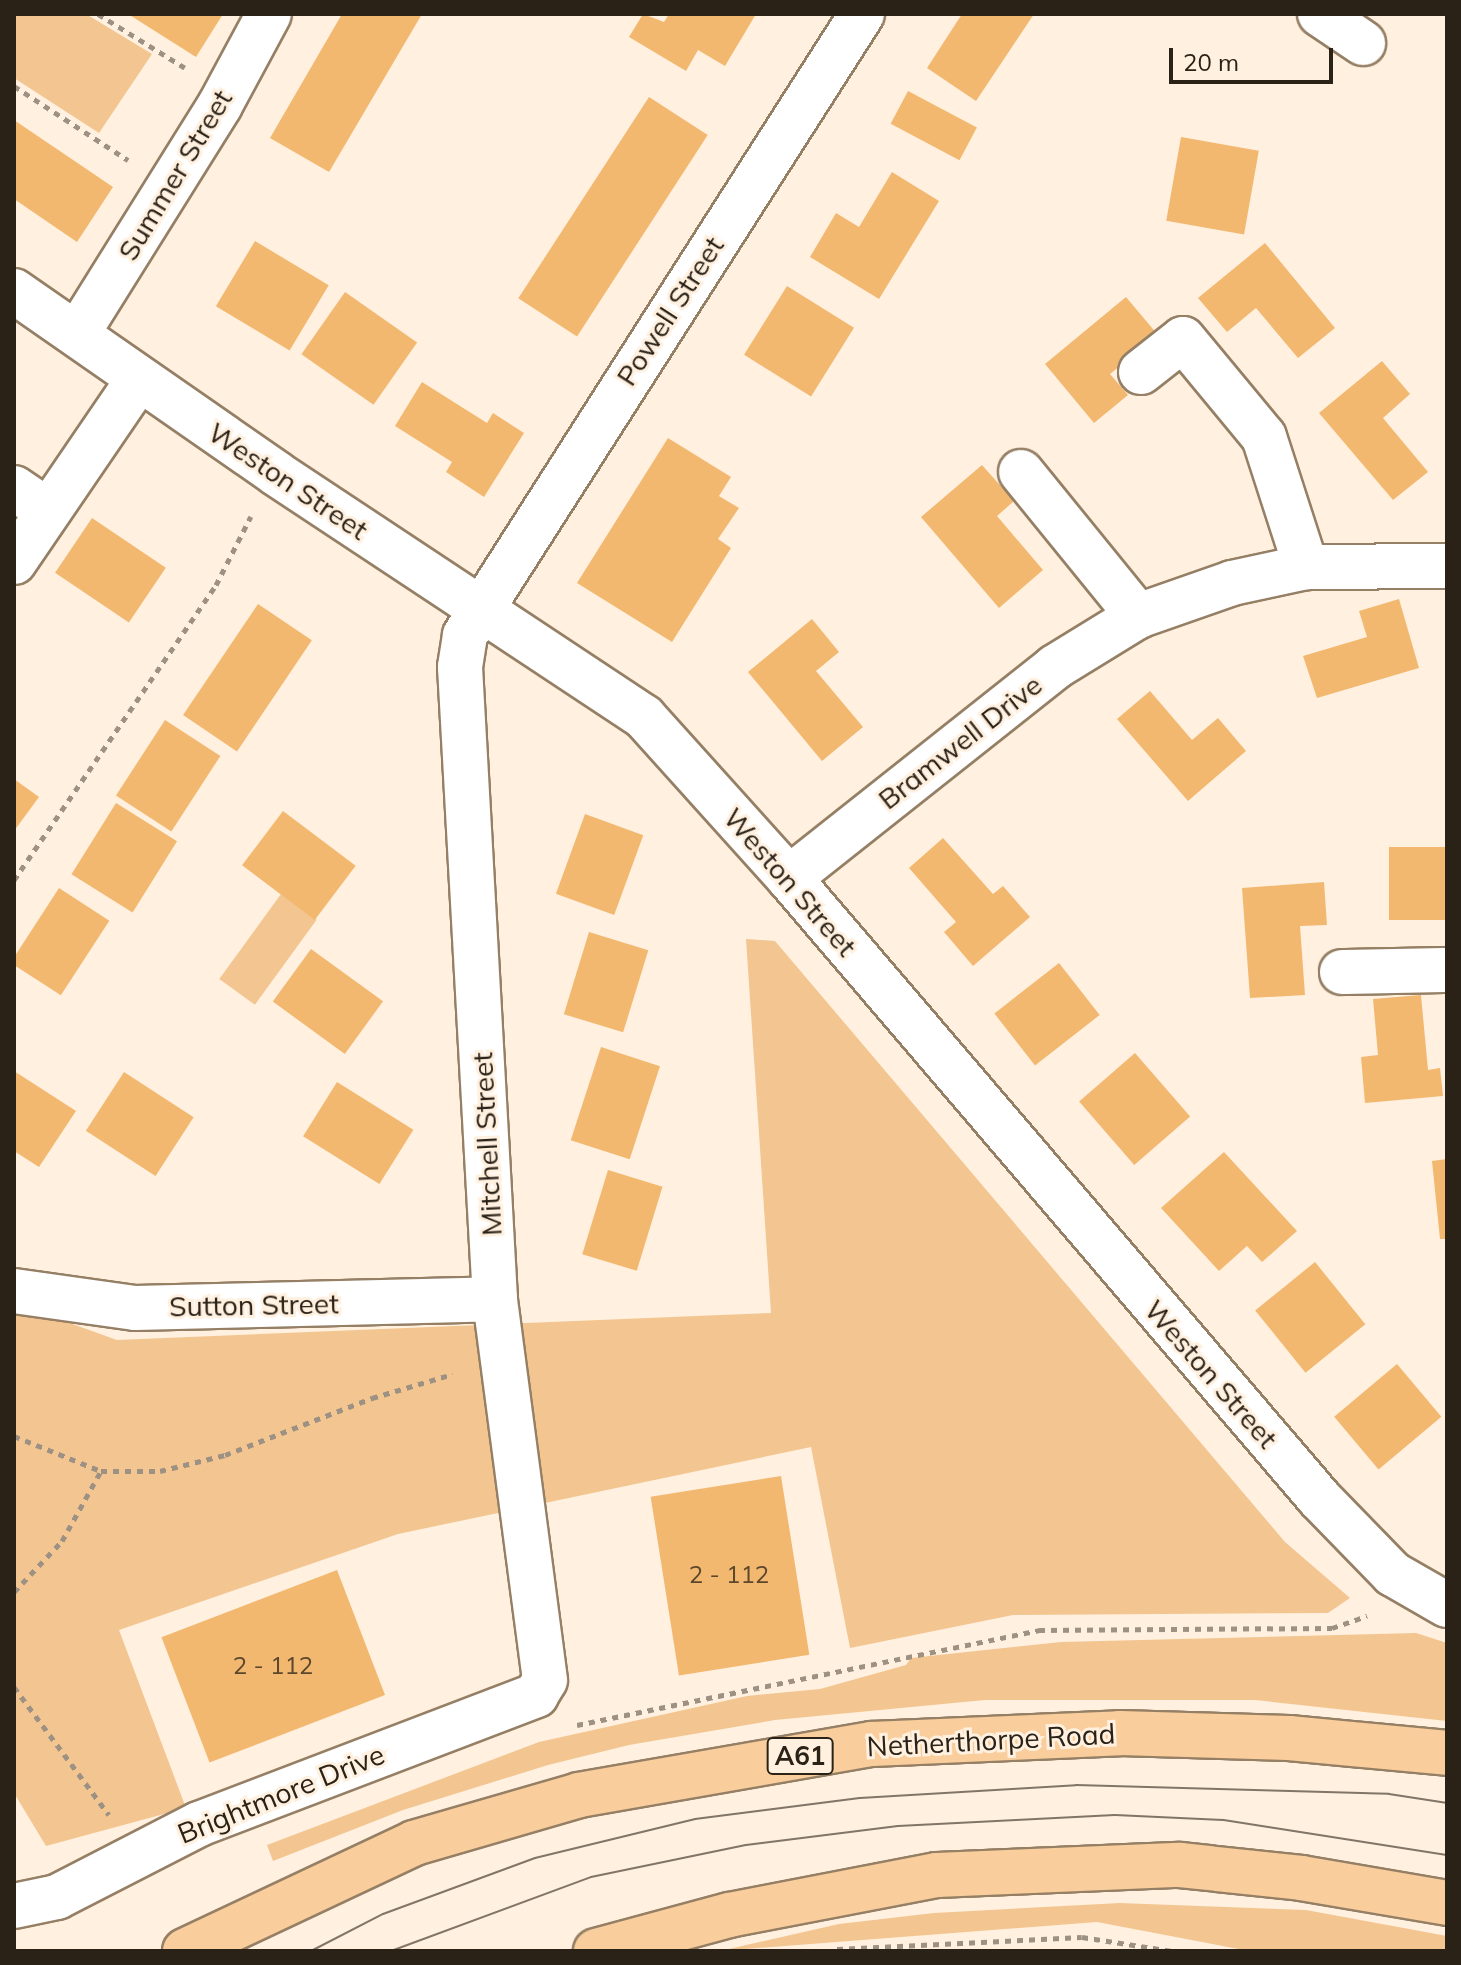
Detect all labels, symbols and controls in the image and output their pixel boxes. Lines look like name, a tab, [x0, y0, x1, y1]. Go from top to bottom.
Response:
scale bar	[1173, 32, 1337, 82]
text: 20 m	[1183, 47, 1239, 77]
street label: Summer Street	[111, 84, 239, 266]
street label: Powell Street	[609, 230, 731, 392]
street label: Weston Street	[202, 415, 374, 547]
street label: Bramwell Drive	[872, 668, 1048, 816]
street label: Weston Street	[717, 801, 863, 963]
street label: Mitchell Street	[465, 1051, 509, 1237]
street label: Sutton Street	[169, 1287, 339, 1323]
street label: Weston Street	[1138, 1293, 1284, 1455]
house number: 2 - 112	[689, 1561, 769, 1589]
house number: 2 - 112	[233, 1652, 313, 1680]
street label: Netherthorpe Road	[866, 1717, 1116, 1763]
road number: A61	[766, 1734, 834, 1778]
street label: Brightmore Drive	[173, 1737, 389, 1851]

